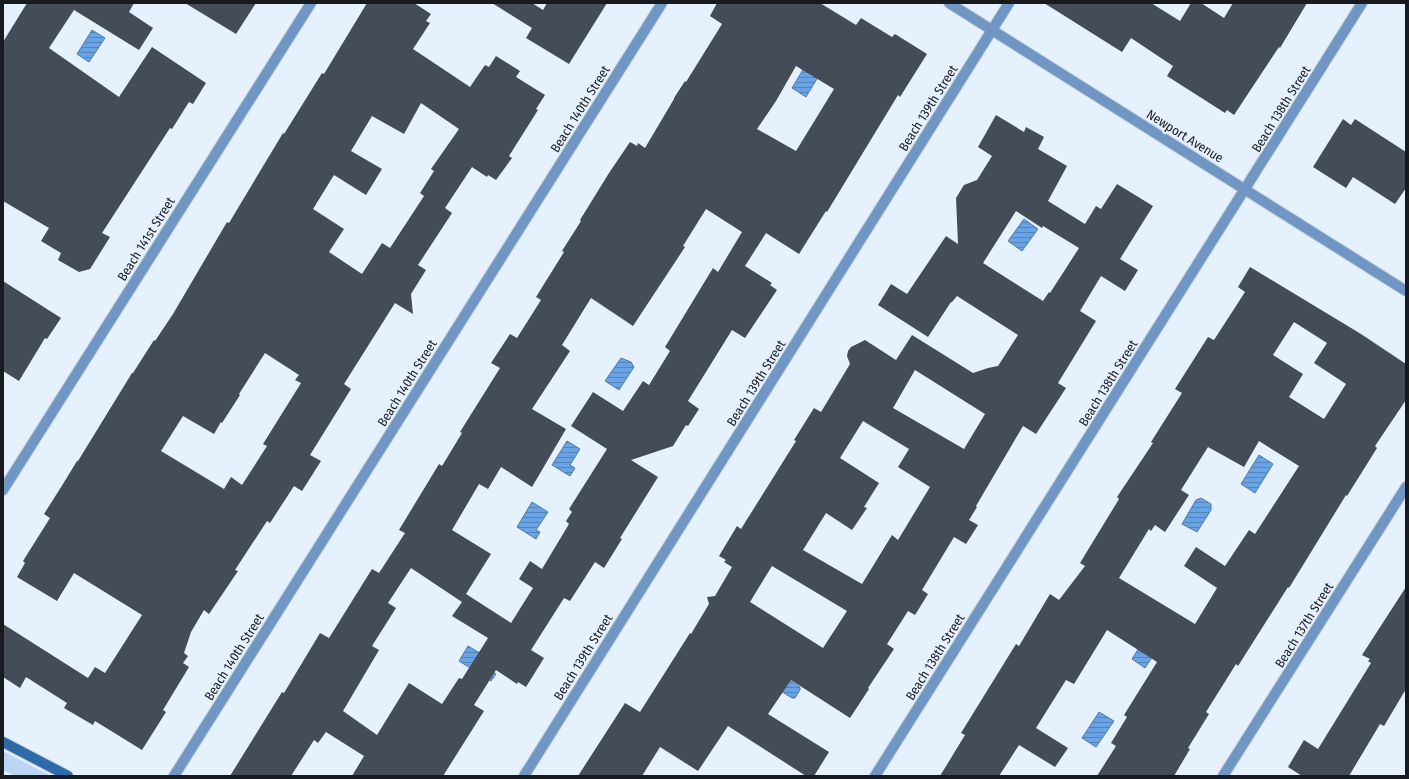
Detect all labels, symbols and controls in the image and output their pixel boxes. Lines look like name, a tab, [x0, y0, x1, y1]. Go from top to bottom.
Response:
street label: Beach 140th Street	[547, 62, 613, 155]
street label: Beach 139th Street	[896, 62, 961, 154]
street label: Beach 138th Street	[1248, 62, 1314, 155]
street label: Newport Avenue	[1144, 106, 1226, 166]
street label: Beach 141st Street	[114, 194, 178, 284]
street label: Beach 140th Street	[374, 336, 440, 429]
street label: Beach 138th Street	[1075, 336, 1141, 429]
street label: Beach 139th Street	[724, 337, 789, 429]
street label: Beach 137th Street	[1272, 579, 1337, 670]
street label: Beach 140th Street	[201, 610, 267, 703]
street label: Beach 138th Street	[902, 610, 968, 703]
street label: Beach 139th Street	[551, 611, 616, 703]

